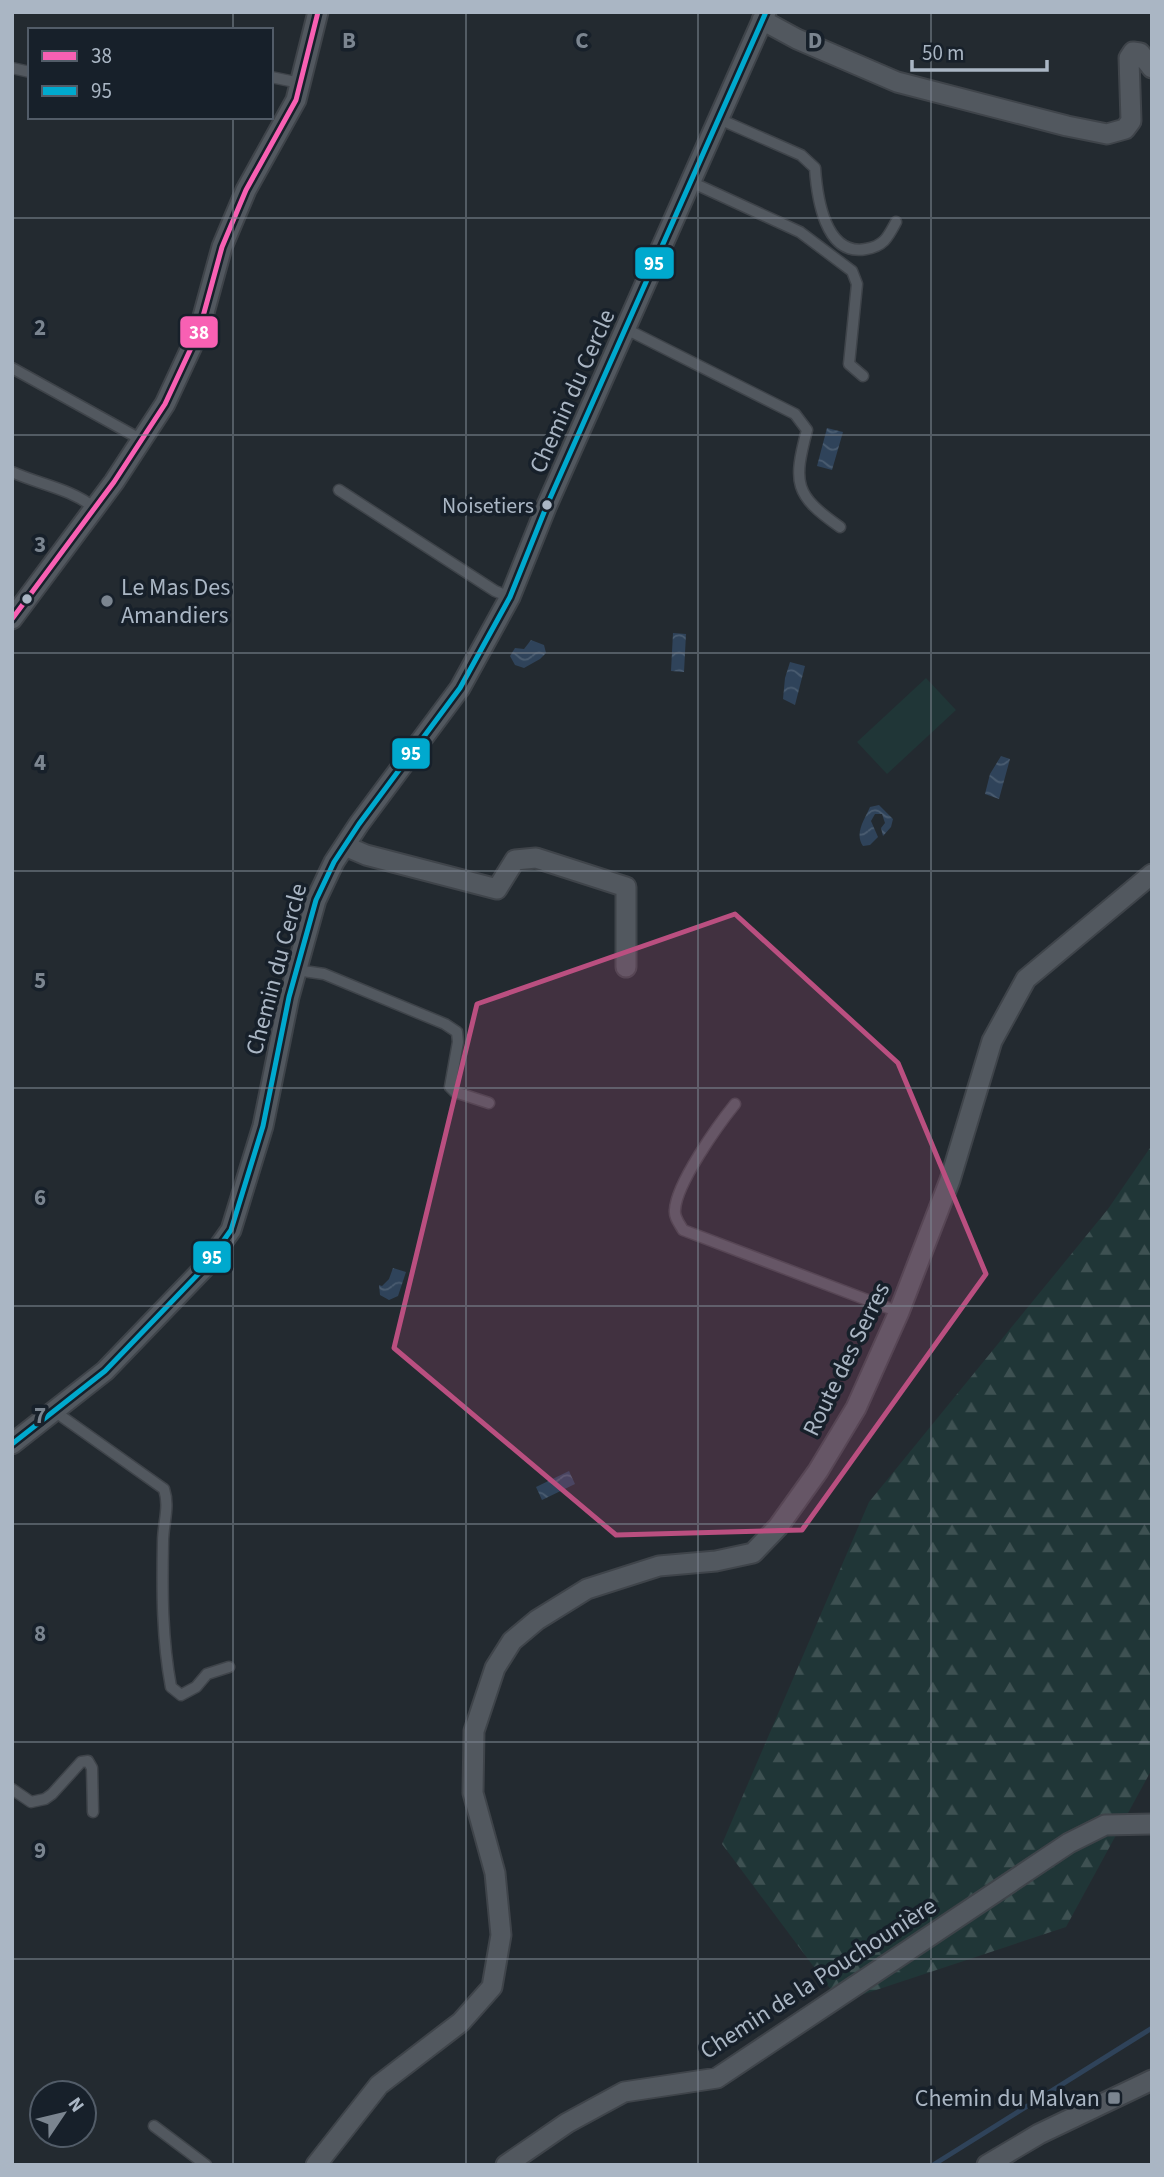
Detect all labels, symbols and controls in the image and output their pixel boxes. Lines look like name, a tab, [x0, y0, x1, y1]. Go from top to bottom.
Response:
text: B	[342, 24, 356, 57]
text: C	[575, 24, 589, 57]
text: D	[808, 24, 822, 57]
legend	[28, 28, 273, 119]
scale bar	[912, 28, 1047, 72]
text: 50 m	[922, 38, 964, 68]
text: 38	[91, 41, 112, 71]
text: 95	[91, 76, 112, 106]
line badge: 95	[634, 246, 675, 280]
text: 95	[644, 251, 664, 278]
street label: Chemin du Cercle	[521, 304, 624, 479]
text: 2	[34, 311, 46, 344]
line badge: 38	[179, 315, 219, 349]
text: 38	[189, 320, 209, 347]
place label: Noisetiers	[442, 490, 534, 522]
marker: Noisetiers	[540, 498, 554, 512]
text: 3	[34, 528, 46, 561]
place label: Le Mas Des Amandiers	[121, 570, 230, 633]
unlabelled marker	[20, 592, 34, 606]
marker: Le Mas Des Amandiers	[99, 593, 115, 609]
line badge: 95	[391, 737, 431, 770]
text: 95	[401, 741, 421, 768]
text: 4	[34, 746, 46, 779]
street label: Chemin du Cercle	[237, 879, 316, 1059]
text: 5	[34, 964, 46, 997]
text: 6	[34, 1181, 46, 1214]
line badge: 95	[192, 1240, 232, 1274]
text: 95	[202, 1245, 222, 1272]
street label: Route des Serres	[794, 1276, 899, 1442]
text: 7	[34, 1399, 46, 1432]
text: 8	[34, 1617, 46, 1650]
text: 9	[34, 1834, 46, 1867]
street label: Chemin de la Pouchounière	[693, 1889, 943, 2068]
north arrow	[28, 2079, 98, 2149]
place label: Chemin du Malvan	[915, 2081, 1100, 2116]
marker: Chemin du Malvan	[1106, 2090, 1122, 2106]
text: N	[61, 2092, 90, 2118]

